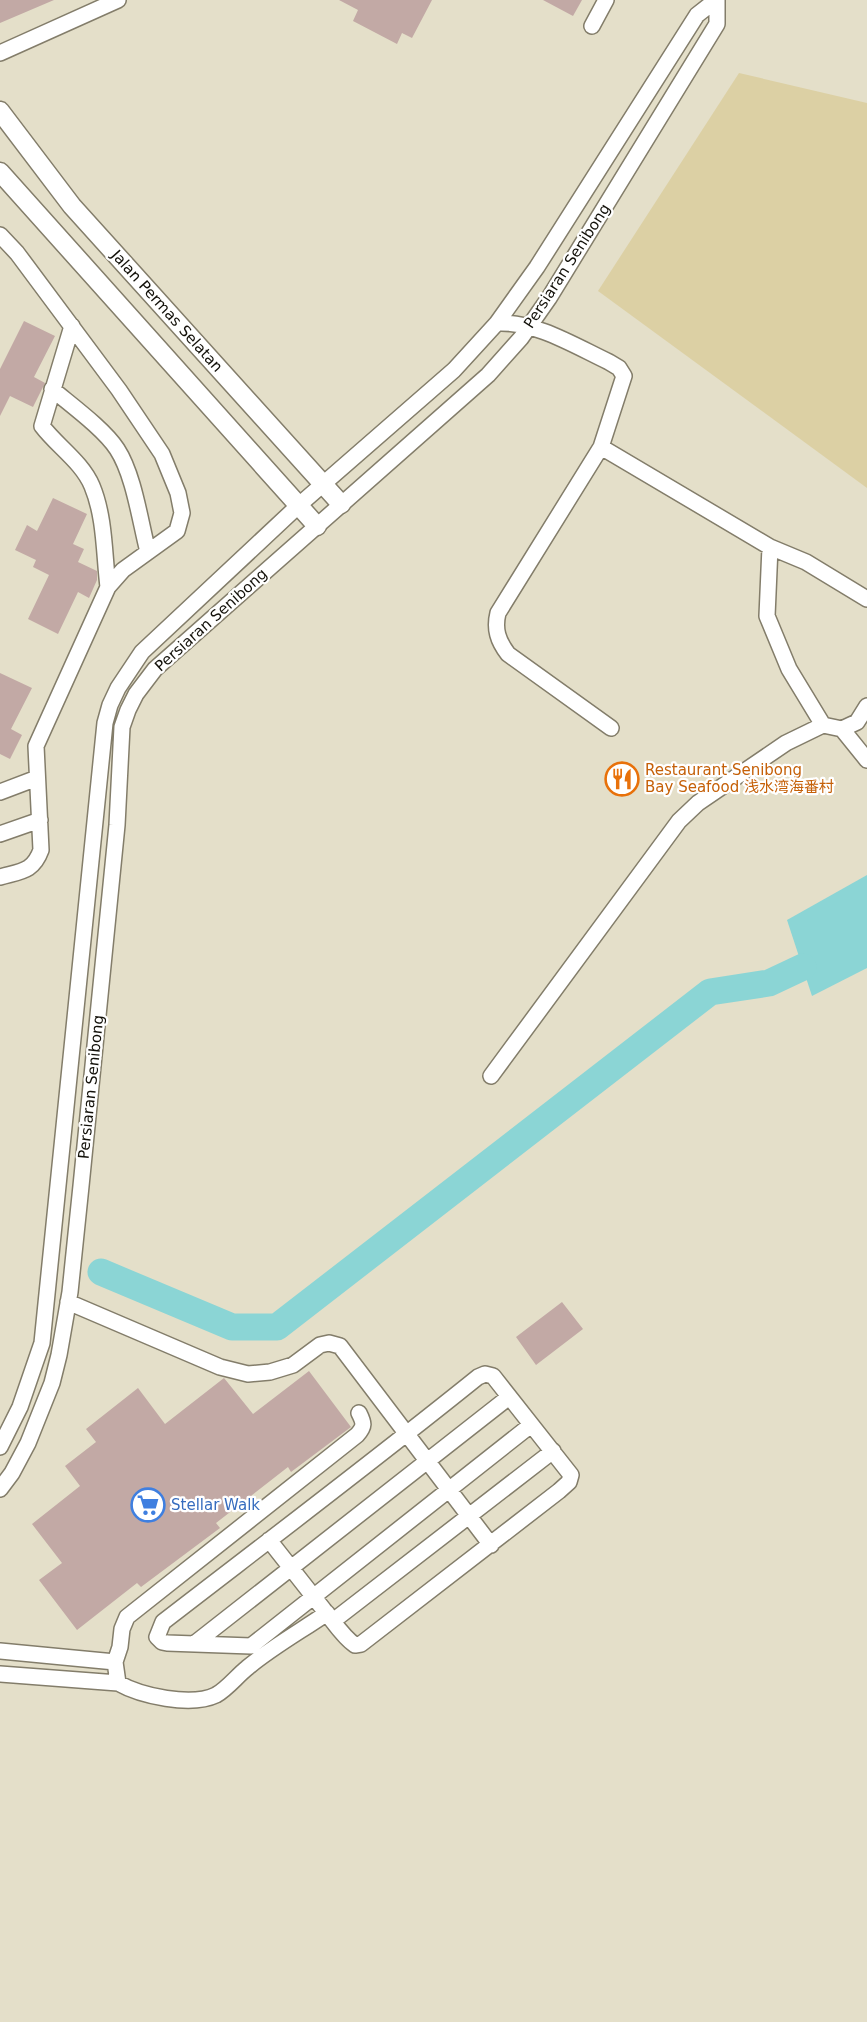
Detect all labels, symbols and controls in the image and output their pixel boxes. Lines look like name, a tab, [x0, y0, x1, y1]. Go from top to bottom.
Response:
street label: Persiaran Senibong	[520, 200, 614, 332]
street label: Jalan Permas Selatan	[107, 246, 227, 376]
street label: Persiaran Senibong	[151, 565, 271, 675]
restaurant icon: Restaurant Senibong Bay Seafood 浅水湾海番村	[604, 761, 640, 797]
place label: Restaurant Senibong Bay Seafood 浅水湾海番村	[645, 761, 834, 796]
street label: Persiaran Senibong	[74, 1014, 108, 1160]
supermarket icon: Stellar Walk	[130, 1487, 166, 1523]
place label: Stellar Walk	[171, 1496, 260, 1514]

